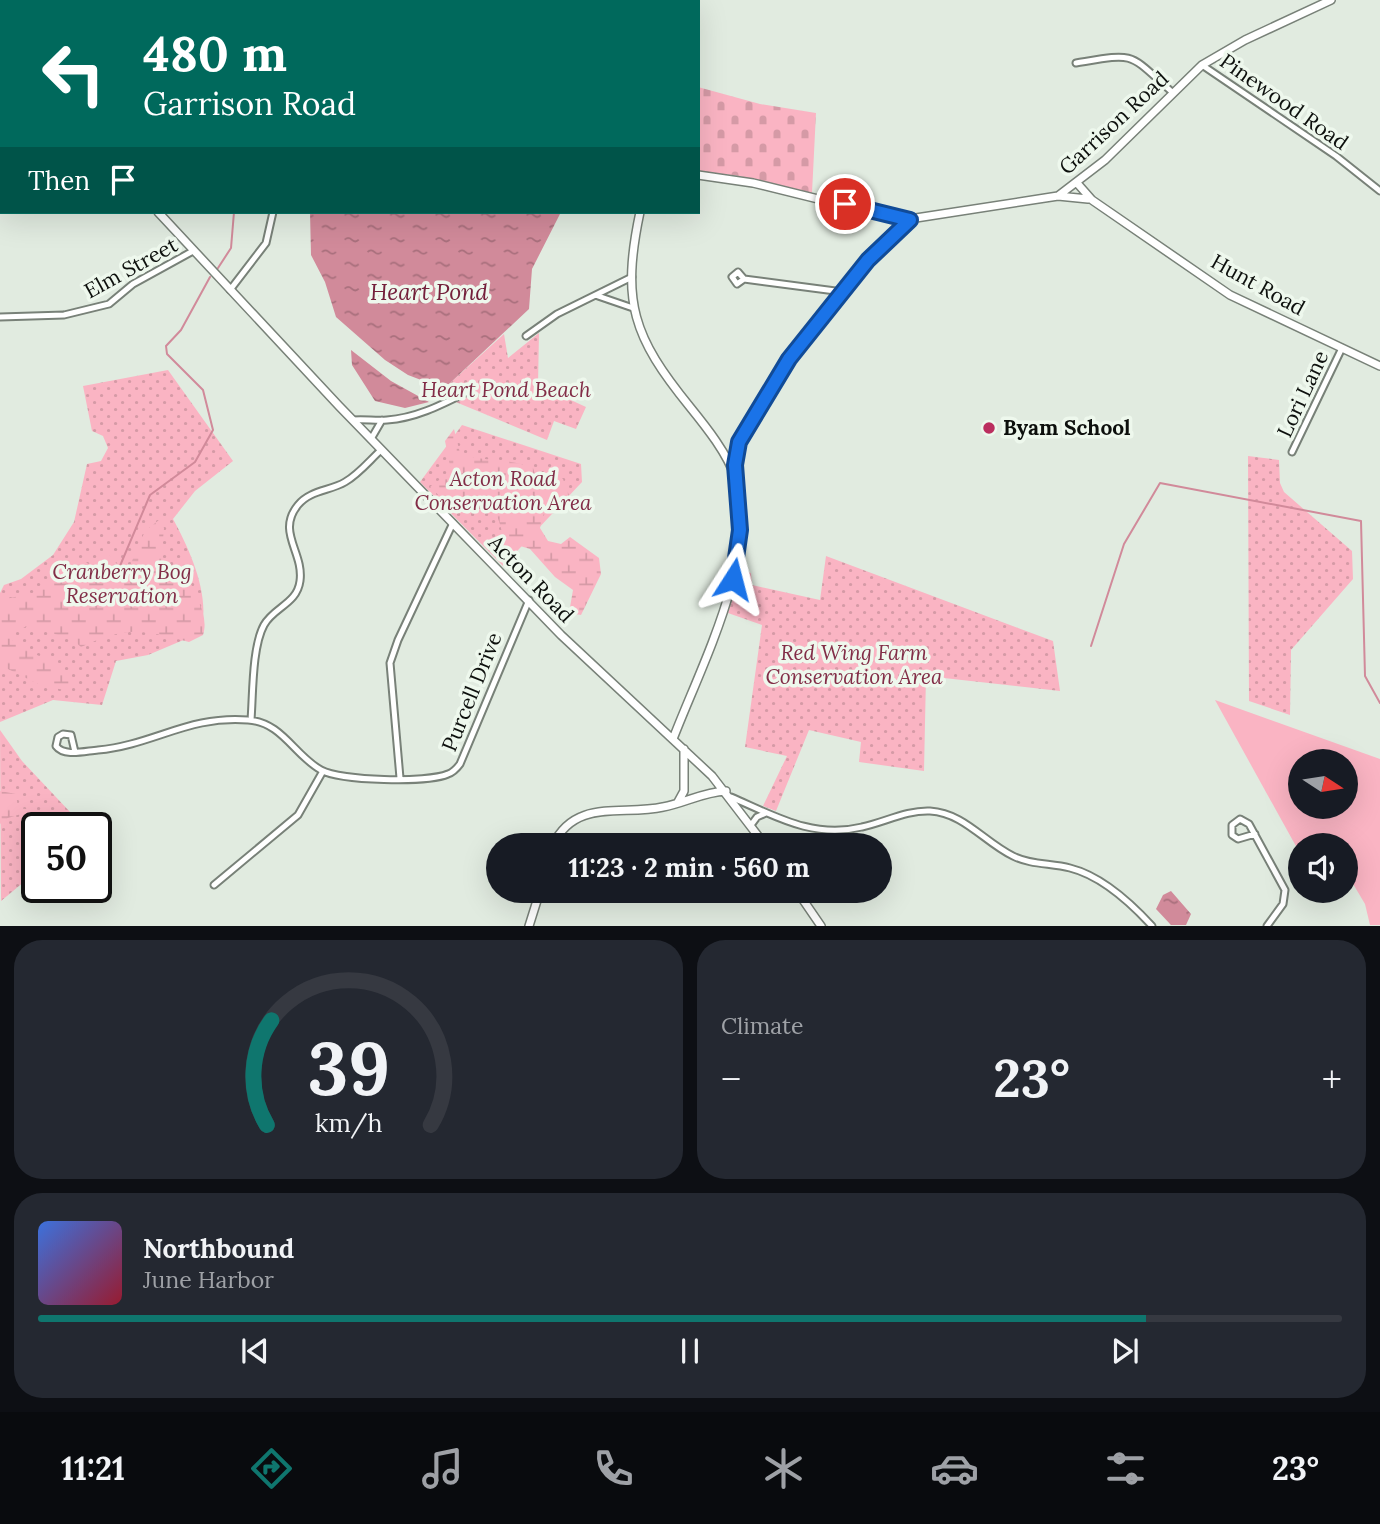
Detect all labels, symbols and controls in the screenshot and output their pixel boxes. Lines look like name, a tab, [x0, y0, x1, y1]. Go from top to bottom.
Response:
text: 480 m	[143, 22, 287, 84]
icon: left	[28, 28, 119, 119]
street label: Pinewood Road	[1215, 47, 1354, 156]
street label: Garrison Road	[1053, 65, 1174, 180]
text: Garrison Road	[143, 83, 356, 124]
icon: arrive	[104, 161, 142, 199]
text: Then	[28, 164, 90, 197]
pin	[815, 174, 875, 234]
icon: arrive	[826, 185, 864, 223]
street label: Elm Street	[79, 230, 183, 304]
street label: Hunt Road	[1206, 248, 1310, 321]
water label: Heart Pond	[370, 277, 488, 306]
street label: Lori Lane	[1271, 346, 1334, 441]
park label: Heart Pond Beach	[421, 376, 591, 403]
place label: Byam School	[1003, 414, 1131, 441]
marker: Byam School	[981, 420, 997, 436]
park label: Acton Road Conservation Area	[414, 465, 592, 516]
street label: Acton Road	[482, 528, 580, 628]
position arrow	[696, 542, 770, 616]
park label: Cranberry Bog Reservation	[52, 558, 192, 609]
street label: Purcell Drive	[435, 628, 508, 755]
park label: Red Wing Farm Conservation Area	[765, 639, 943, 690]
north arrow	[1288, 749, 1358, 819]
map controls	[1288, 749, 1358, 903]
speed limit sign: 50	[21, 812, 112, 903]
button: sound	[1288, 833, 1358, 903]
text: 11:23 · 2 min · 560 m	[568, 851, 810, 884]
text: Climate	[721, 1011, 803, 1040]
text: 39	[307, 1023, 390, 1116]
text: 23°	[993, 1045, 1070, 1111]
text: −	[721, 1055, 741, 1103]
text: +	[1322, 1055, 1342, 1103]
text: km/h	[315, 1107, 382, 1139]
text: Northbound	[143, 1232, 294, 1265]
text: June Harbor	[143, 1265, 274, 1294]
icon: previous	[236, 1332, 274, 1370]
icon: pause	[671, 1332, 709, 1370]
icon: next	[1106, 1332, 1144, 1370]
icon: directions	[247, 1444, 296, 1493]
icon: music	[418, 1444, 467, 1493]
icon: phone	[589, 1444, 638, 1493]
icon: climate	[759, 1444, 808, 1493]
icon: car	[930, 1444, 979, 1493]
icon: filters	[1101, 1444, 1150, 1493]
text: 11:21	[61, 1448, 125, 1489]
text: 23°	[1272, 1448, 1319, 1489]

